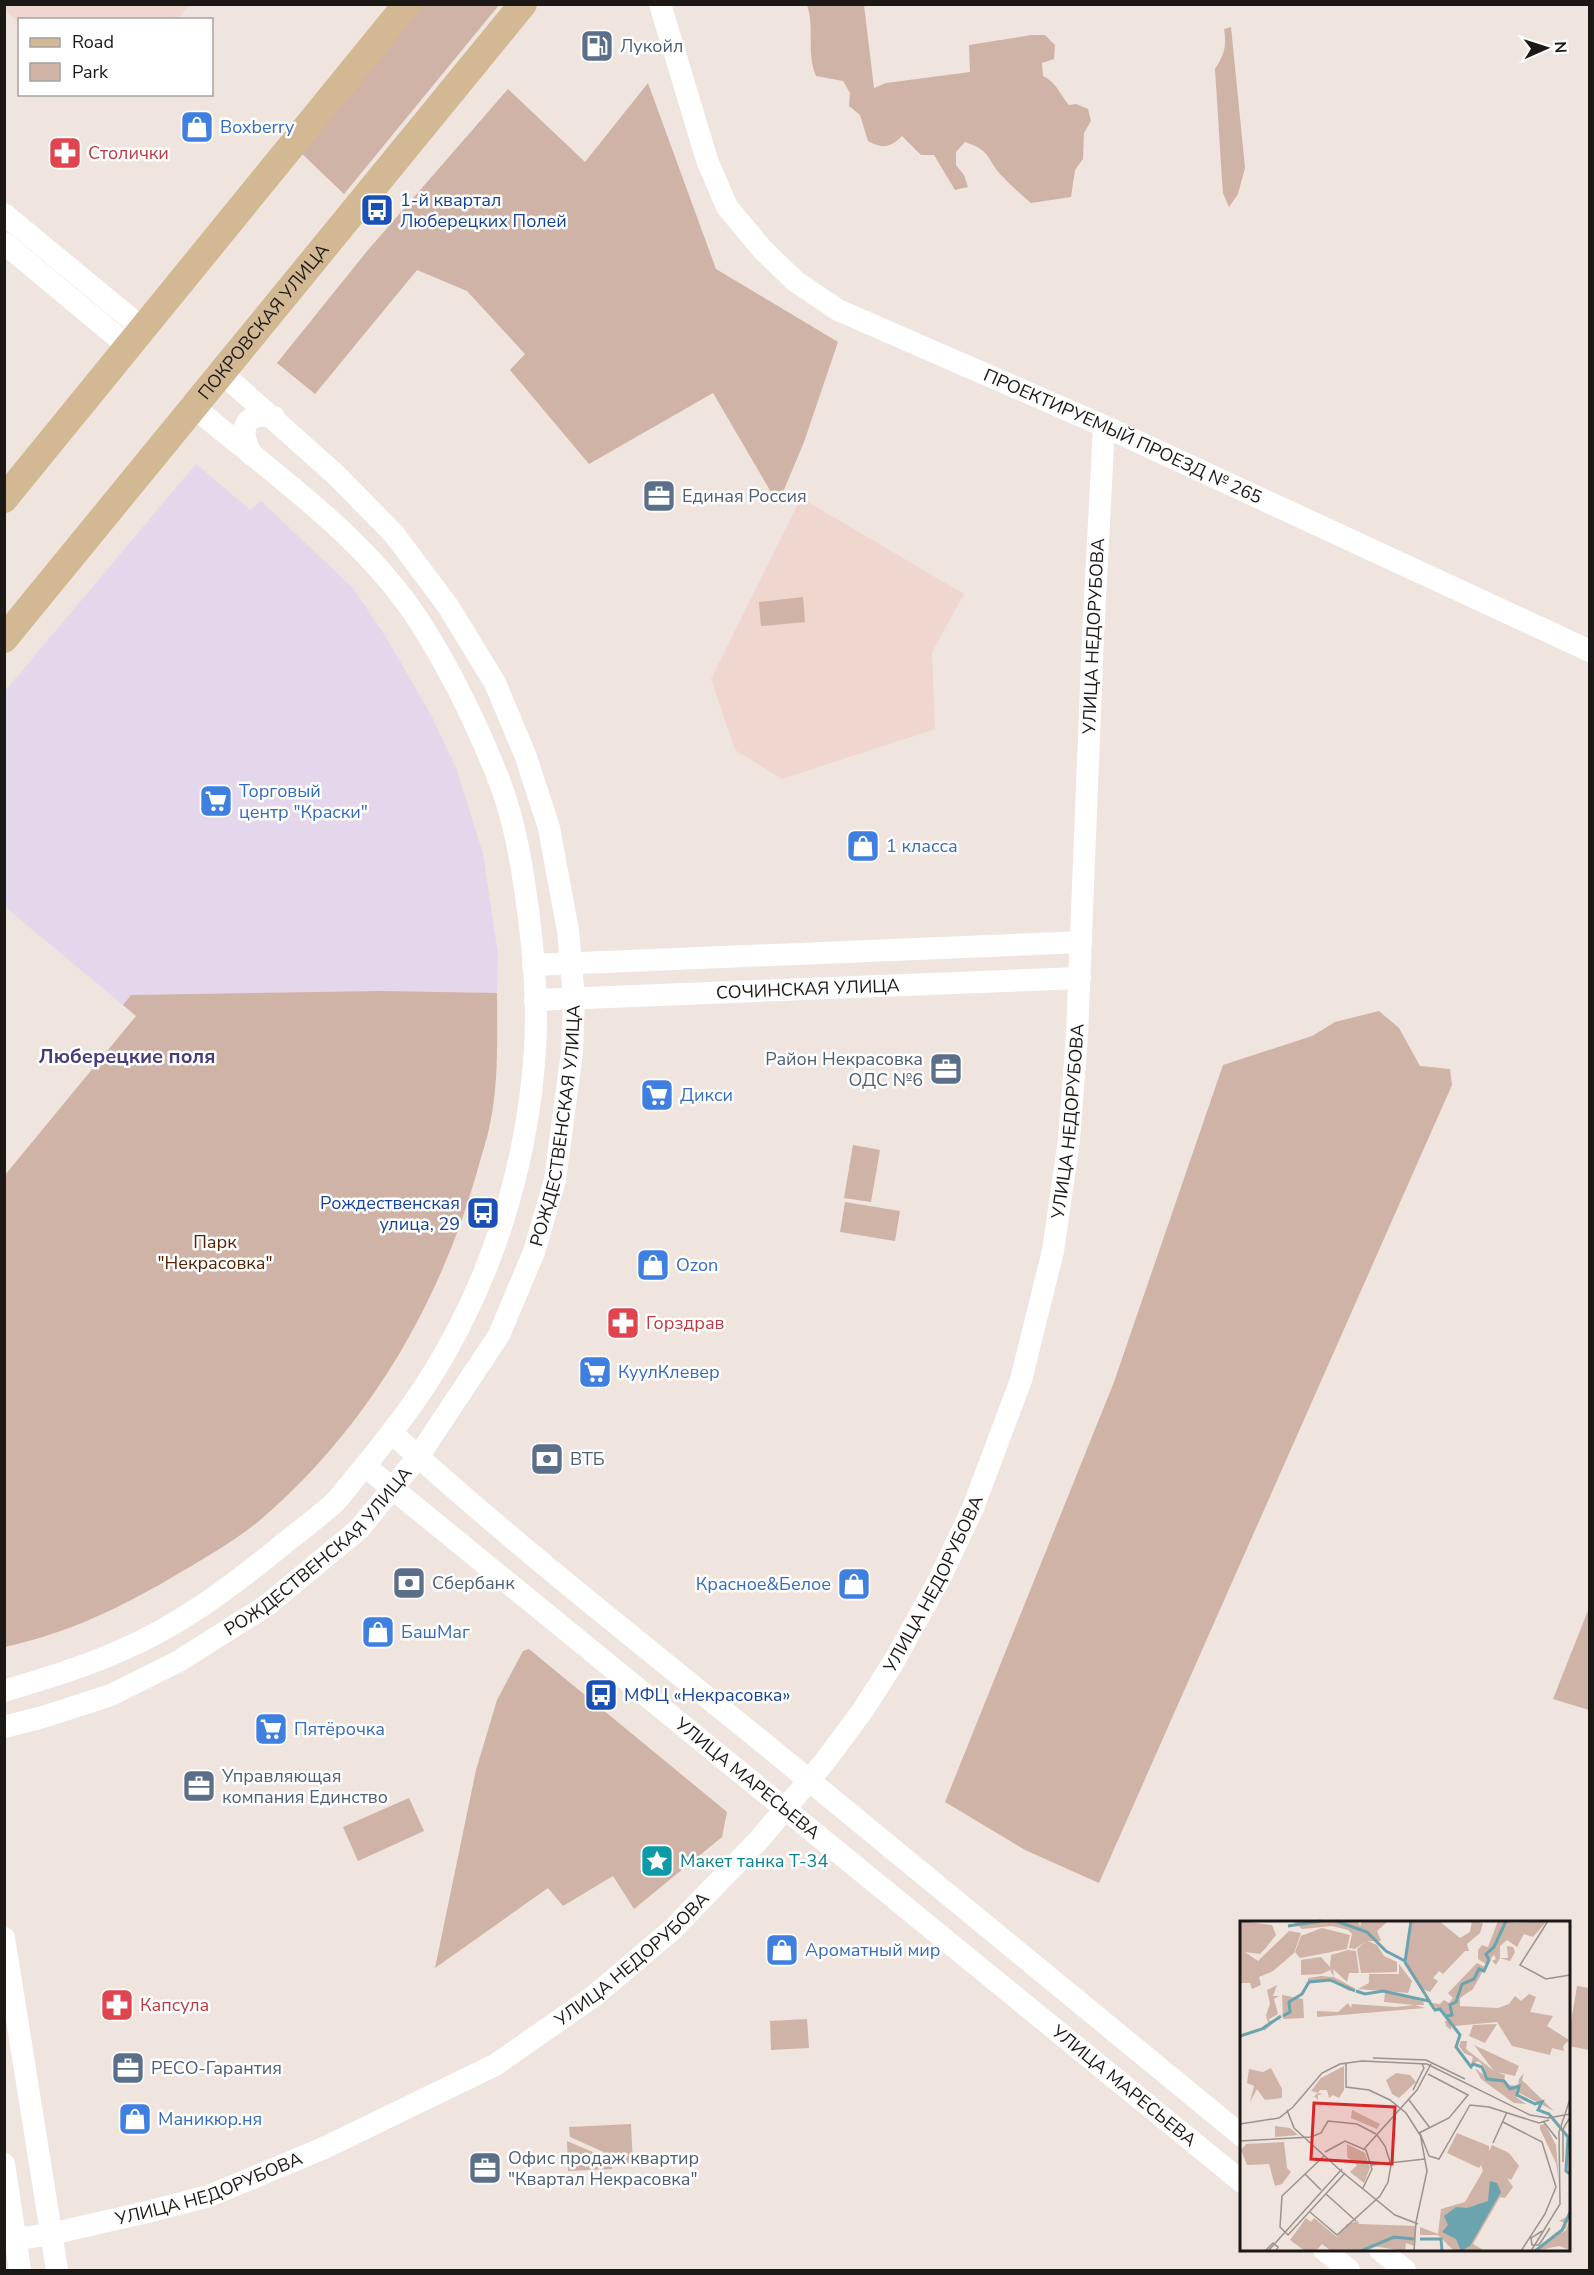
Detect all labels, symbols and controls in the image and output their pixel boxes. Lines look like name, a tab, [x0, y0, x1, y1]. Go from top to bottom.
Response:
legend	[18, 18, 213, 96]
north arrow	[1516, 18, 1576, 78]
fuel station icon: Лукойл	[579, 28, 615, 64]
text: Road	[72, 30, 114, 54]
place label: Лукойл	[620, 34, 683, 58]
text: N	[1549, 41, 1571, 54]
text: Park	[72, 60, 109, 84]
shop icon: Boxberry	[179, 109, 215, 145]
place label: Boxberry	[220, 115, 295, 139]
pharmacy icon: Столички	[47, 135, 83, 171]
place label: Столички	[88, 141, 169, 165]
place label: 1-й квартал Люберецких Полей	[400, 188, 567, 233]
bus stop icon: 1-й квартал Люберецких Полей	[359, 192, 395, 228]
street label: ПОКРОВСКАЯ УЛИЦА	[192, 238, 334, 405]
street label: ПРОЕКТИРУЕМЫЙ ПРОЕЗД № 265	[980, 363, 1266, 509]
office icon: Единая Россия	[641, 478, 677, 514]
place label: Единая Россия	[682, 484, 807, 508]
street label: УЛИЦА НЕДОРУБОВА	[1077, 537, 1110, 735]
place label: Торговый центр "Краски"	[239, 779, 368, 824]
supermarket icon: Торговый центр "Краски"	[198, 783, 234, 819]
shop icon: 1 класса	[845, 828, 881, 864]
place label: 1 класса	[886, 834, 958, 858]
street label: СОЧИНСКАЯ УЛИЦА	[715, 973, 900, 1005]
street label: РОЖДЕСТВЕНСКАЯ УЛИЦА	[524, 1004, 586, 1249]
street label: УЛИЦА НЕДОРУБОВА	[1046, 1023, 1089, 1221]
district label: Люберецкие поля	[39, 1043, 215, 1070]
place label: Район Некрасовка ОДС №6	[765, 1047, 923, 1092]
office icon: Район Некрасовка ОДС №6	[928, 1051, 964, 1087]
supermarket icon: Дикси	[639, 1077, 675, 1113]
place label: Дикси	[680, 1083, 733, 1107]
place label: Рождественская улица, 29	[320, 1191, 460, 1236]
bus stop icon: Рождественская улица, 29	[465, 1195, 501, 1231]
park label: Парк "Некрасовка"	[157, 1230, 273, 1275]
shop icon: Ozon	[635, 1247, 671, 1283]
place label: Ozon	[676, 1253, 718, 1277]
pharmacy icon: Горздрав	[605, 1305, 641, 1341]
place label: Горздрав	[646, 1311, 725, 1335]
supermarket icon: КуулКлевер	[577, 1354, 613, 1390]
place label: КуулКлевер	[618, 1360, 720, 1384]
bank icon: ВТБ	[529, 1441, 565, 1477]
place label: ВТБ	[570, 1447, 605, 1471]
street label: РОЖДЕСТВЕНСКАЯ УЛИЦА	[220, 1462, 417, 1641]
street label: УЛИЦА НЕДОРУБОВА	[877, 1492, 989, 1678]
bank icon: Сбербанк	[391, 1565, 427, 1601]
shop icon: Красное&Белое	[836, 1566, 872, 1602]
place label: Сбербанк	[432, 1571, 515, 1595]
place label: Красное&Белое	[696, 1572, 831, 1596]
shop icon: БашМаг	[360, 1614, 396, 1650]
place label: БашМаг	[401, 1620, 470, 1644]
bus stop icon: МФЦ «Некрасовка»	[583, 1677, 619, 1713]
place label: МФЦ «Некрасовка»	[624, 1683, 790, 1707]
supermarket icon: Пятёрочка	[253, 1711, 289, 1747]
street label: УЛИЦА МАРЕСЬЕВА	[669, 1711, 825, 1845]
place label: Пятёрочка	[294, 1717, 385, 1741]
place label: Управляющая компания Единство	[221, 1764, 388, 1809]
office icon: Управляющая компания Единство	[181, 1768, 217, 1804]
place icon: Макет танка Т-34	[639, 1843, 675, 1879]
place label: Макет танка Т-34	[680, 1849, 828, 1873]
street label: УЛИЦА НЕДОРУБОВА	[549, 1887, 714, 2032]
inset map	[1240, 1921, 1570, 2251]
shop icon: Ароматный мир	[764, 1932, 800, 1968]
place label: Ароматный мир	[805, 1938, 940, 1962]
pharmacy icon: Капсула	[99, 1987, 135, 2023]
place label: Капсула	[140, 1993, 209, 2017]
street label: УЛИЦА МАРЕСЬЕВА	[1046, 2019, 1202, 2152]
office icon: РЕСО-Гарантия	[110, 2050, 146, 2086]
place label: РЕСО-Гарантия	[151, 2056, 282, 2080]
shop icon: Маникюр.ня	[117, 2101, 153, 2137]
place label: Маникюр.ня	[158, 2107, 262, 2131]
street label: УЛИЦА НЕДОРУБОВА	[112, 2146, 306, 2231]
place label: Офис продаж квартир "Квартал Некрасовка"	[508, 2146, 699, 2191]
office icon: Офис продаж квартир "Квартал Некрасовка"	[467, 2150, 503, 2186]

